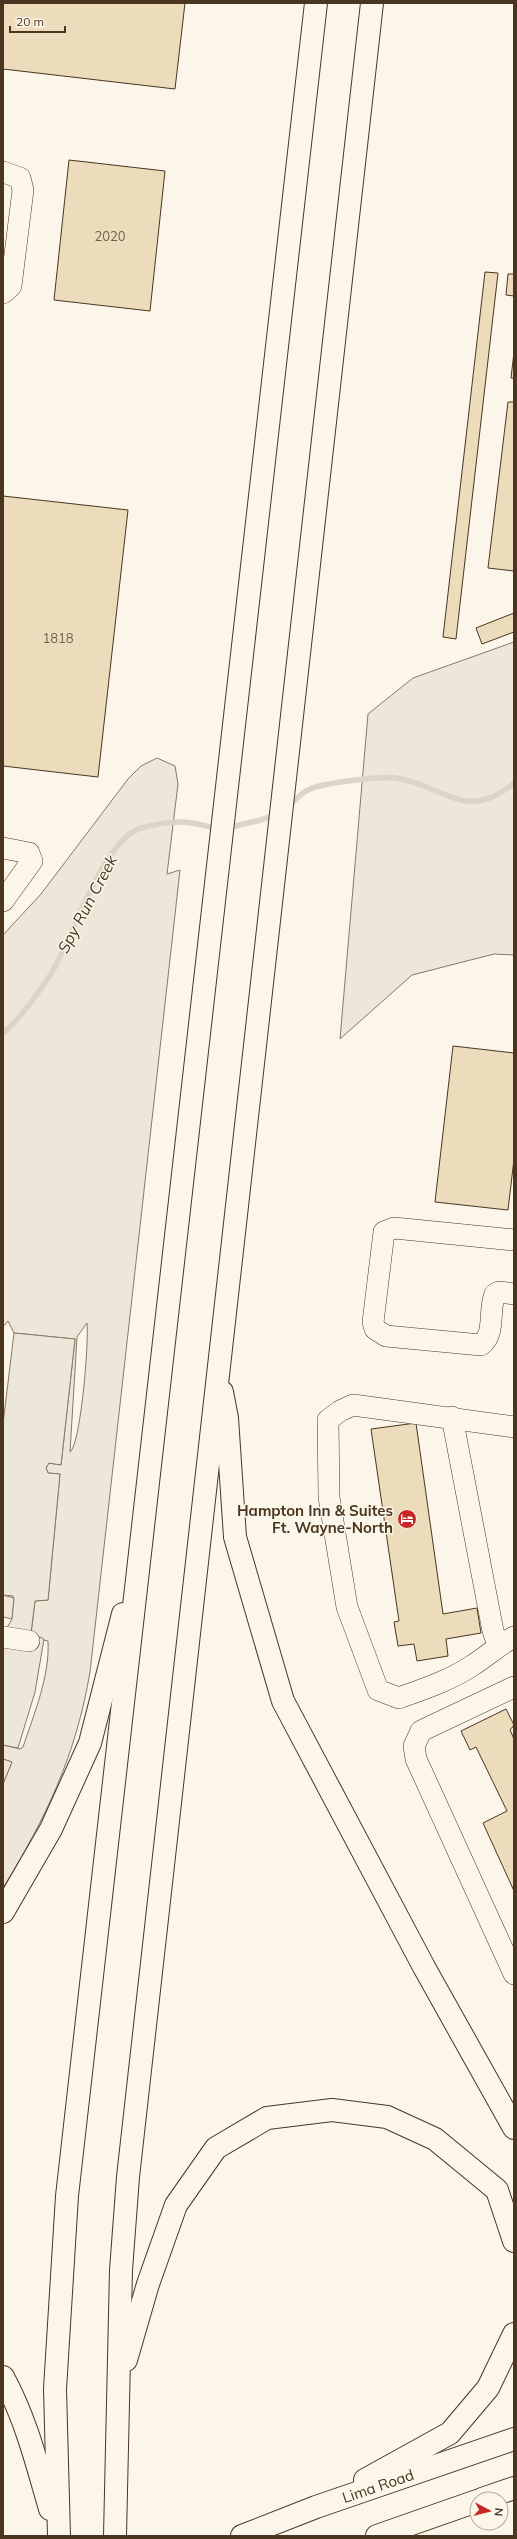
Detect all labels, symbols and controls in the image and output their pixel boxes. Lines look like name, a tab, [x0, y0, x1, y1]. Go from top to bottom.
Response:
scale bar	[10, 8, 65, 34]
text: 20 m	[16, 14, 44, 29]
house number: 2020	[94, 228, 126, 244]
house number: 1818	[42, 630, 74, 646]
water label: Spy Run Creek	[53, 851, 122, 956]
place label: Hampton Inn & Suites Ft. Wayne-North	[237, 1501, 393, 1537]
hotel icon: Hampton Inn & Suites Ft. Wayne-North	[396, 1508, 418, 1530]
street label: Lima Road	[340, 2465, 416, 2507]
north arrow	[469, 2491, 509, 2531]
text: N	[491, 2507, 506, 2517]

